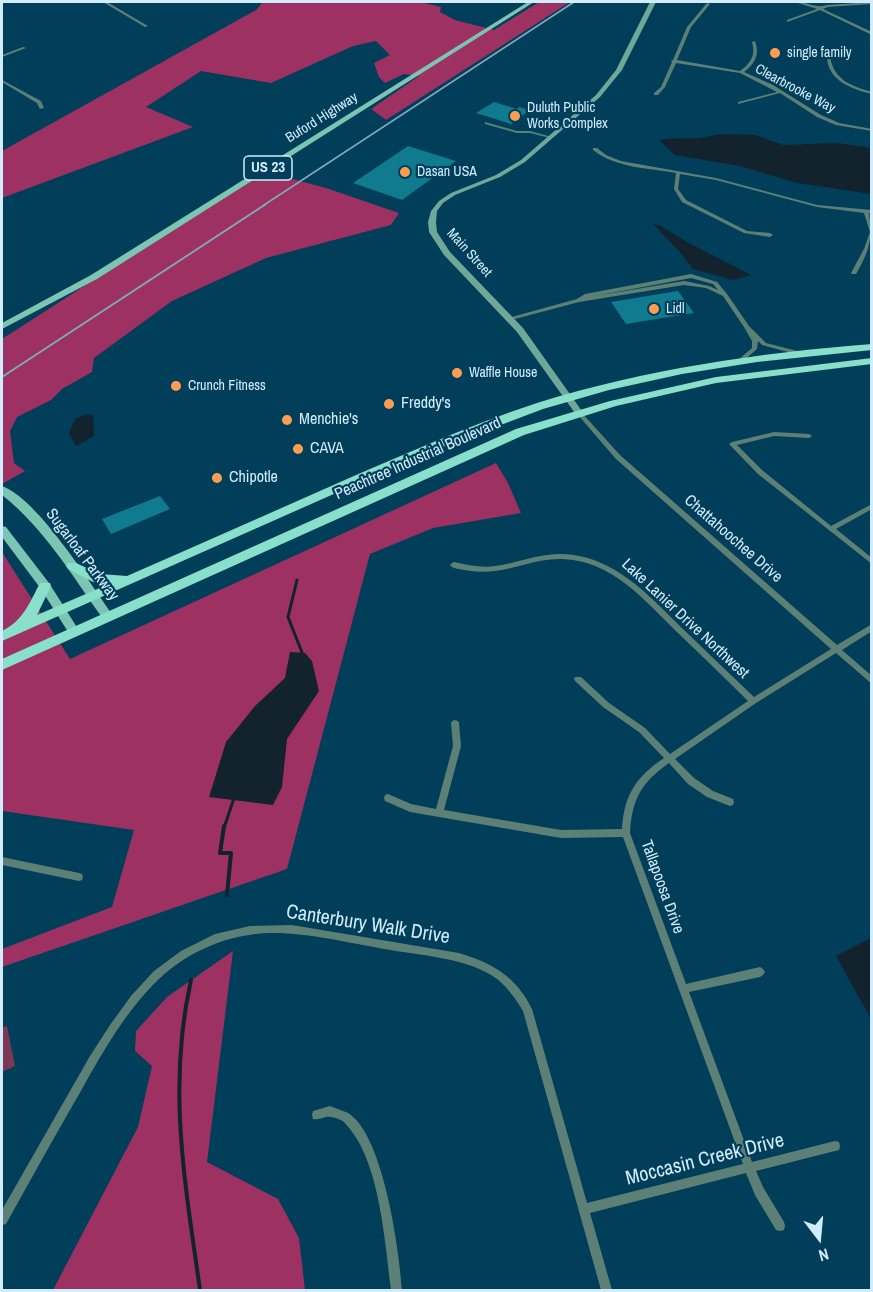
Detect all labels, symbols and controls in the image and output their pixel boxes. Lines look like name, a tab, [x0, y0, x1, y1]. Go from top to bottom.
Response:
place label: single family	[787, 45, 851, 61]
marker: single family	[768, 46, 782, 60]
street label: Clearbrooke Way	[752, 61, 838, 117]
street label: Buford Highway	[283, 89, 361, 147]
place label: Duluth Public Works Complex	[527, 100, 608, 132]
marker: Duluth Public Works Complex	[508, 109, 522, 123]
road number: US 23	[244, 156, 292, 180]
place label: Dasan USA	[417, 164, 477, 180]
marker: Dasan USA	[398, 165, 412, 179]
street label: Main Street	[443, 225, 495, 281]
place label: Lidl	[666, 301, 685, 317]
marker: Lidl	[647, 302, 661, 316]
place label: Waffle House	[469, 365, 537, 381]
marker: Waffle House	[450, 366, 464, 380]
place label: Crunch Fitness	[188, 378, 266, 394]
marker: Crunch Fitness	[169, 379, 183, 393]
place label: Freddy's	[401, 394, 451, 414]
marker: Freddy's	[382, 397, 396, 411]
place label: Menchie's	[299, 410, 358, 430]
marker: Menchie's	[280, 413, 294, 427]
street label: Peachtree Industrial Boulevard	[332, 414, 504, 504]
place label: CAVA	[310, 439, 344, 459]
marker: CAVA	[291, 442, 305, 456]
place label: Chipotle	[229, 468, 278, 488]
marker: Chipotle	[210, 471, 224, 485]
street label: Chattahoochee Drive	[680, 491, 786, 587]
street label: Sugarloaf Parkway	[41, 505, 123, 605]
street label: Lake Lanier Drive Northwest	[617, 555, 753, 683]
street label: Tallapoosa Drive	[636, 838, 688, 936]
street label: Canterbury Walk Drive	[285, 900, 451, 950]
street label: Moccasin Creek Drive	[623, 1129, 787, 1191]
north arrow	[789, 1208, 849, 1268]
text: N	[816, 1243, 832, 1267]

